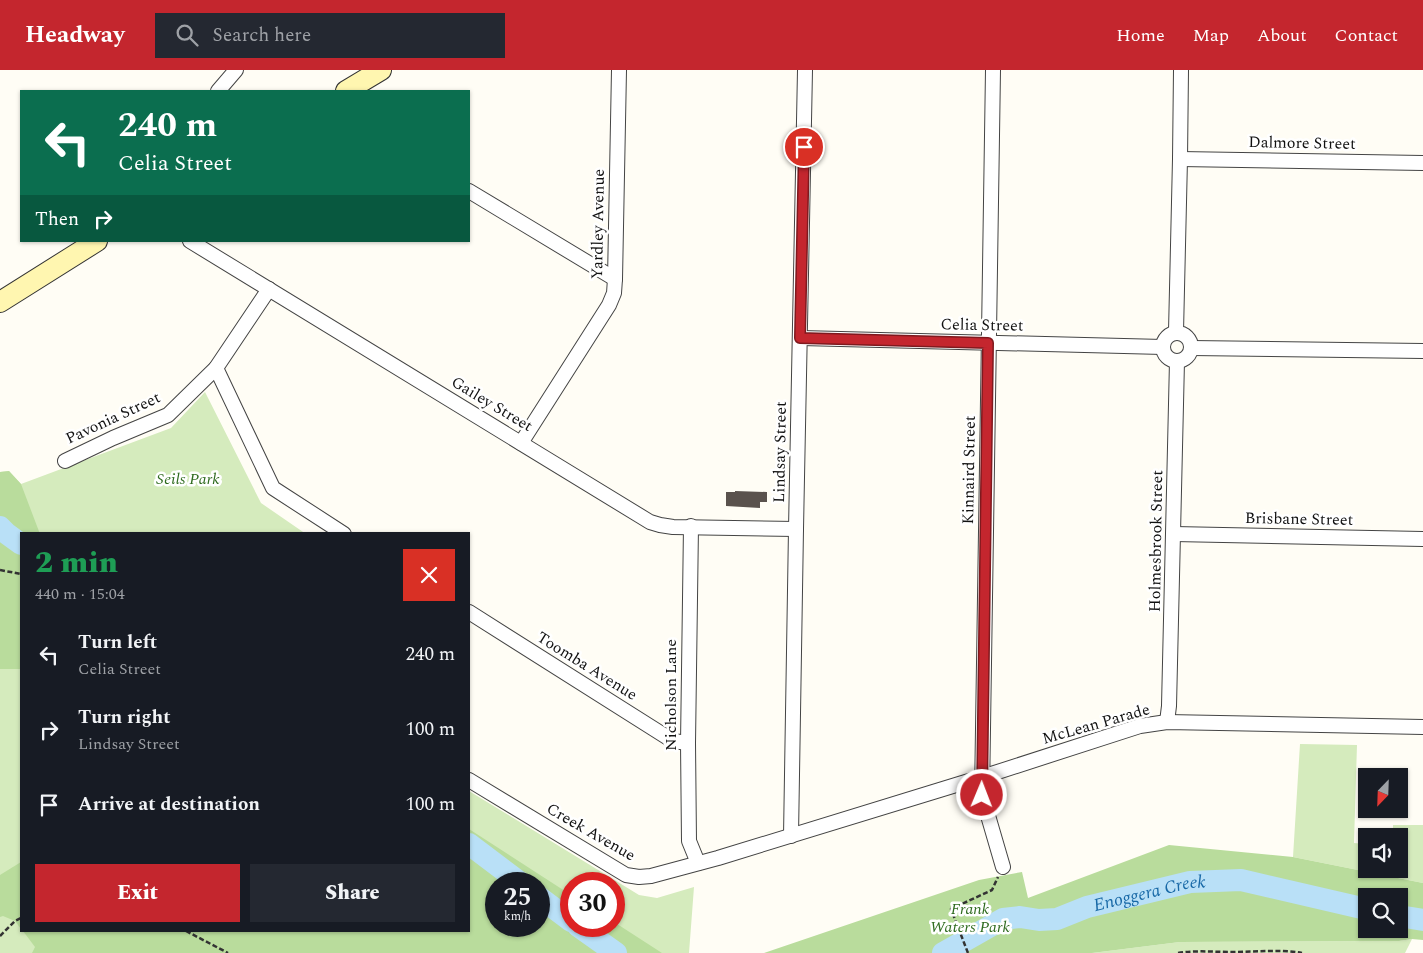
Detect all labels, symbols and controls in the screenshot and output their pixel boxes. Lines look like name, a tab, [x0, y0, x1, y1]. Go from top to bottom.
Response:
search box	[155, 13, 505, 58]
text: Headway	[25, 17, 125, 53]
icon: search	[173, 21, 201, 49]
text: Search here	[213, 21, 311, 50]
text: Home	[1116, 22, 1165, 49]
text: Map	[1193, 22, 1229, 49]
text: About	[1257, 22, 1307, 49]
text: Contact	[1335, 22, 1398, 49]
text: 240 m	[118, 99, 217, 152]
icon: left	[35, 110, 100, 175]
pin	[783, 126, 825, 168]
street label: Dalmore Street	[1248, 130, 1356, 156]
icon: arrive	[790, 133, 818, 161]
text: Celia Street	[118, 147, 232, 180]
street label: Yardley Avenue	[585, 169, 611, 279]
text: Then	[35, 205, 79, 234]
icon: right	[89, 205, 117, 233]
street label: Celia Street	[940, 312, 1024, 338]
street label: Gailey Street	[447, 370, 538, 438]
street label: Pavonia Street	[62, 385, 165, 450]
street label: Lindsay Street	[767, 401, 793, 503]
street label: Kinnaird Street	[956, 415, 982, 525]
park label: Seils Park	[156, 467, 220, 491]
street label: Holmesbrook Street	[1143, 469, 1169, 612]
street label: Brisbane Street	[1245, 506, 1354, 532]
text: 2 min	[35, 540, 118, 586]
button: close	[403, 549, 455, 601]
text: 440 m · 15:04	[35, 582, 125, 606]
street label: Toomba Avenue	[532, 625, 642, 707]
text: Turn left	[78, 628, 157, 657]
street label: Nicholson Lane	[659, 639, 683, 751]
text: 240 m	[405, 640, 455, 669]
icon: left	[35, 641, 63, 669]
text: Celia Street	[78, 657, 161, 681]
street label: McLean Parade	[1039, 697, 1153, 751]
text: Turn right	[78, 703, 171, 732]
text: 100 m	[405, 715, 455, 744]
icon: right	[35, 716, 63, 744]
text: Lindsay Street	[78, 732, 180, 756]
position arrow	[955, 768, 1007, 820]
north arrow	[1358, 768, 1408, 818]
map controls	[1358, 768, 1408, 938]
text: Arrive at destination	[78, 790, 260, 819]
text: 100 m	[405, 790, 455, 819]
icon: arrive	[35, 791, 63, 819]
street label: Creek Avenue	[542, 797, 640, 867]
button: sound	[1358, 828, 1408, 878]
button: Exit	[35, 864, 240, 922]
button: Share	[250, 864, 455, 922]
water label: Enoggera Creek	[1091, 868, 1207, 918]
speed limit sign: 30	[560, 872, 625, 937]
text: 25	[503, 879, 532, 917]
button: search	[1358, 888, 1408, 938]
park label: Frank Waters Park	[930, 897, 1011, 939]
text: km/h	[504, 907, 531, 926]

